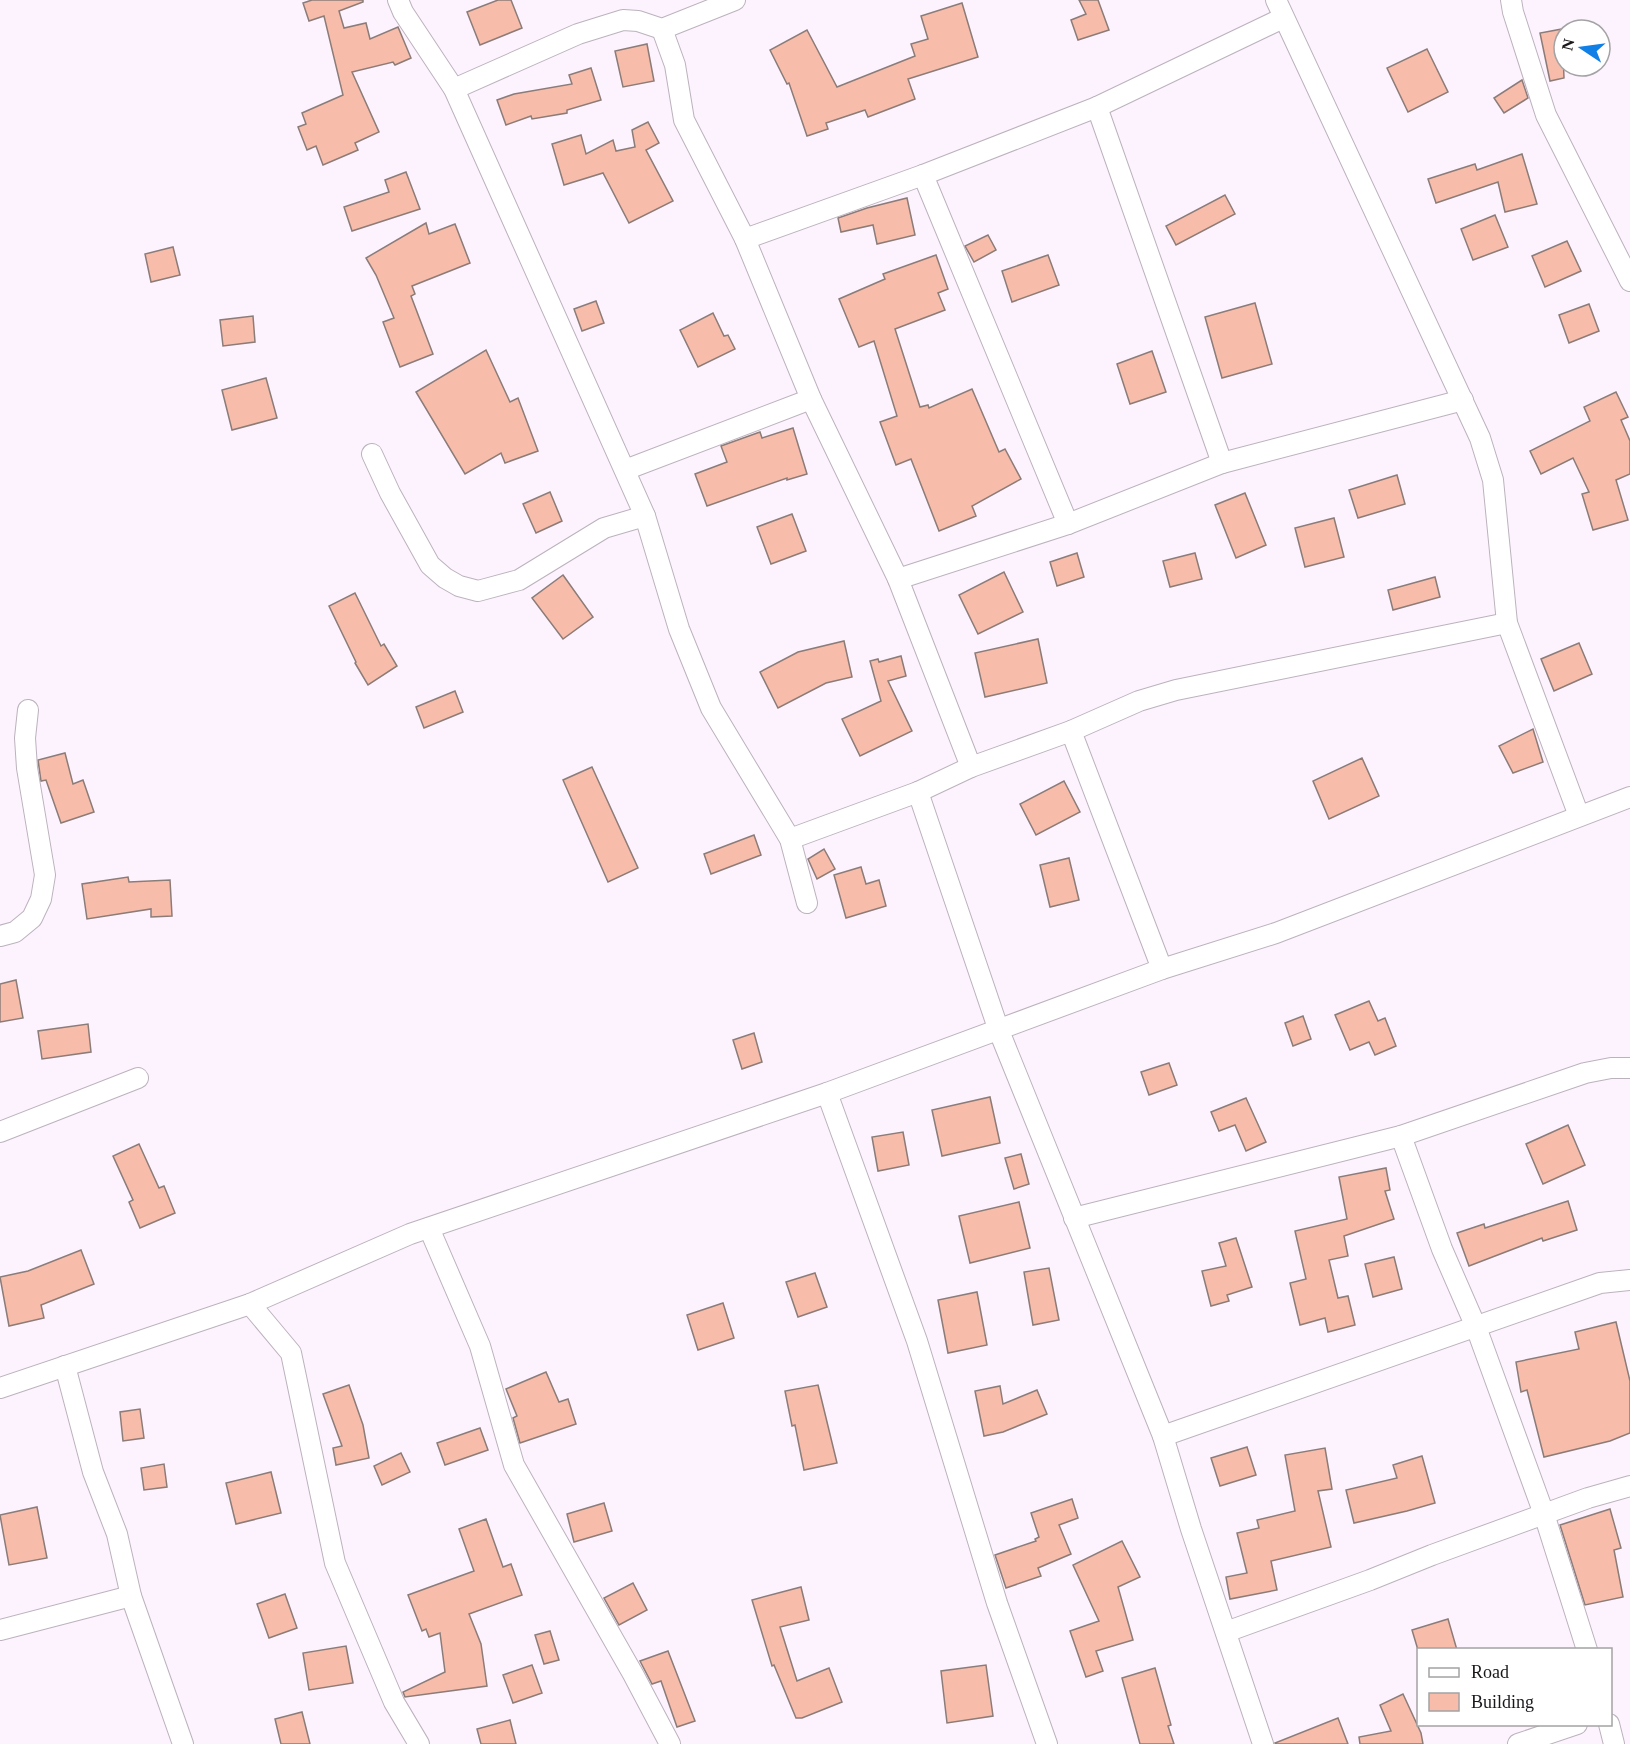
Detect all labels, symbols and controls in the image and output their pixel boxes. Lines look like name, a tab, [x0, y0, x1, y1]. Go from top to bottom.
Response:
north arrow	[1552, 18, 1612, 78]
text: N	[1558, 37, 1578, 52]
legend	[1417, 1648, 1612, 1726]
text: Road	[1471, 1662, 1509, 1682]
text: Building	[1471, 1692, 1534, 1712]

